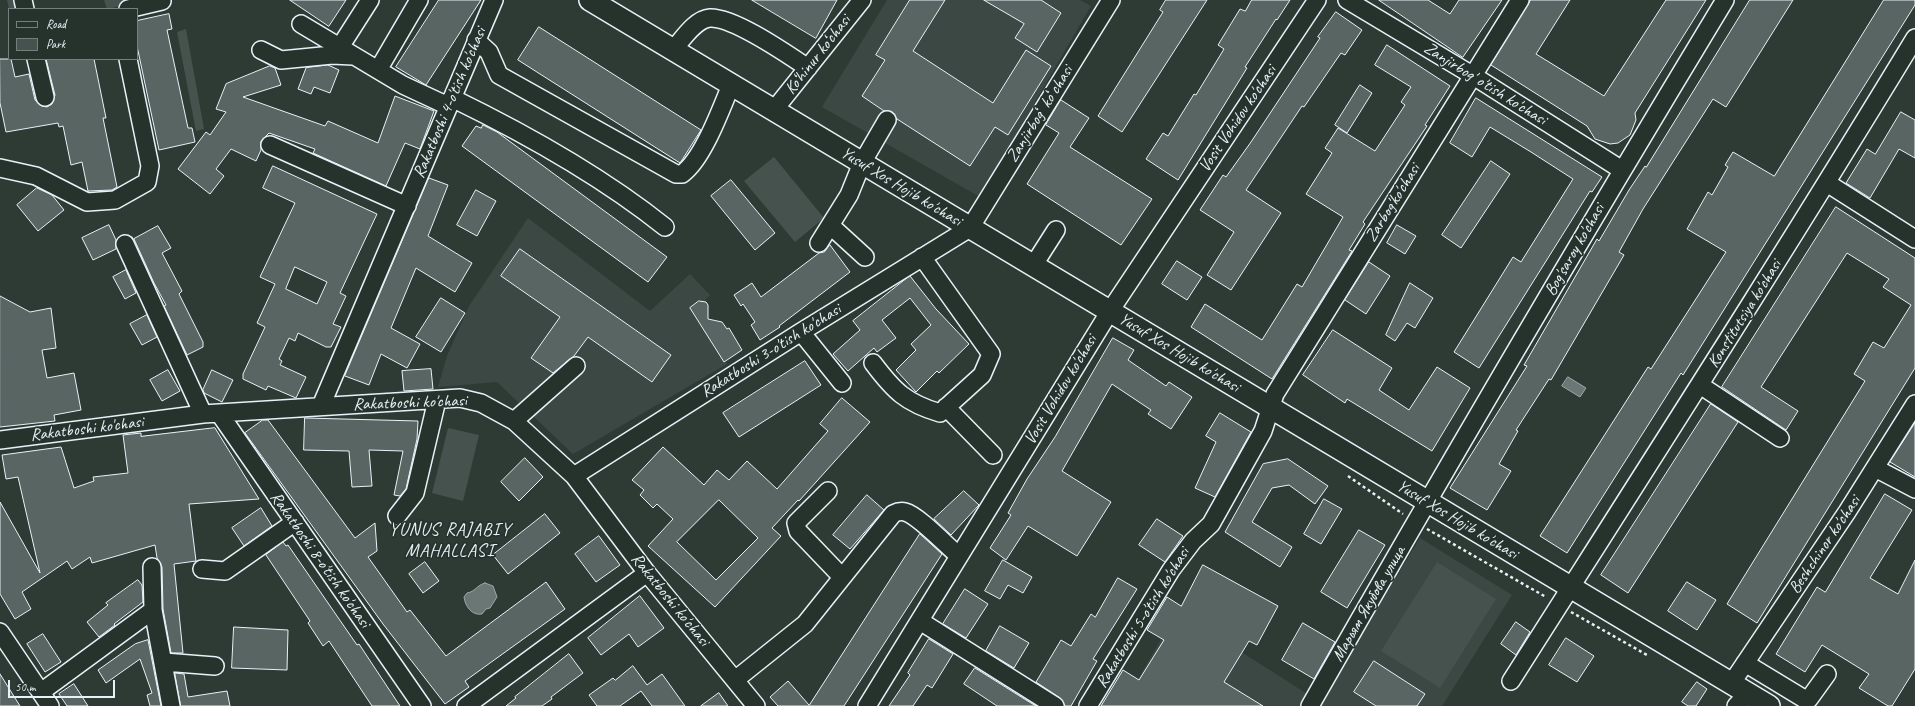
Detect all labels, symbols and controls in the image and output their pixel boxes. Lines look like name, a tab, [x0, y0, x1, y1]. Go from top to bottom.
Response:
legend	[8, 8, 138, 60]
street label: Ko‘hinur ko‘chasi	[781, 11, 855, 99]
text: Road	[46, 16, 66, 32]
street label: Rakatboshi 4-o'tish ko'chasi	[409, 25, 491, 181]
text: Park	[46, 36, 65, 52]
street label: Zanjirbog' o'tish ko'chasi	[1420, 38, 1550, 130]
street label: Zanjirbogʻ koʻchasi	[1002, 62, 1078, 166]
street label: Vosit Vohidov ko'chasi	[1195, 62, 1281, 176]
street label: Yusuf Xos Hojib ko'chasi	[837, 143, 965, 231]
street label: Zarbog'ko'chasi	[1361, 160, 1425, 246]
street label: Bog'saroy ko'chasi	[1541, 200, 1609, 300]
street label: Konstitutsiya ko'chasi	[1704, 256, 1786, 372]
street label: Rakatboshi 3-o'tish ko'chasi	[697, 300, 845, 402]
street label: Yusuf Xos Hojib ko'chasi	[1115, 309, 1243, 397]
street label: Vosit Vohidov ko'chasi	[1020, 331, 1102, 449]
street label: Rakatboshi ko'chasi	[353, 391, 467, 415]
street label: Rakatboshi ko'chasi	[29, 412, 145, 446]
street label: Yusuf Xos Hojib ko'chasi	[1393, 476, 1521, 564]
street label: Rakatboshi 8-o'tish ko'chasi	[265, 488, 375, 632]
street label: Beshchinor ko'chasi	[1785, 492, 1865, 598]
district label: YUNUS RAJABIY MAHALLASI	[390, 519, 510, 562]
street label: Марьям Якубова улица	[1328, 543, 1410, 665]
street label: Rakatboshi 5-o'tish ko'chasi	[1092, 544, 1194, 692]
street label: Rakatboshi ko'chasi	[626, 549, 714, 651]
scale bar	[10, 672, 117, 698]
text: 50 m	[15, 679, 35, 695]

